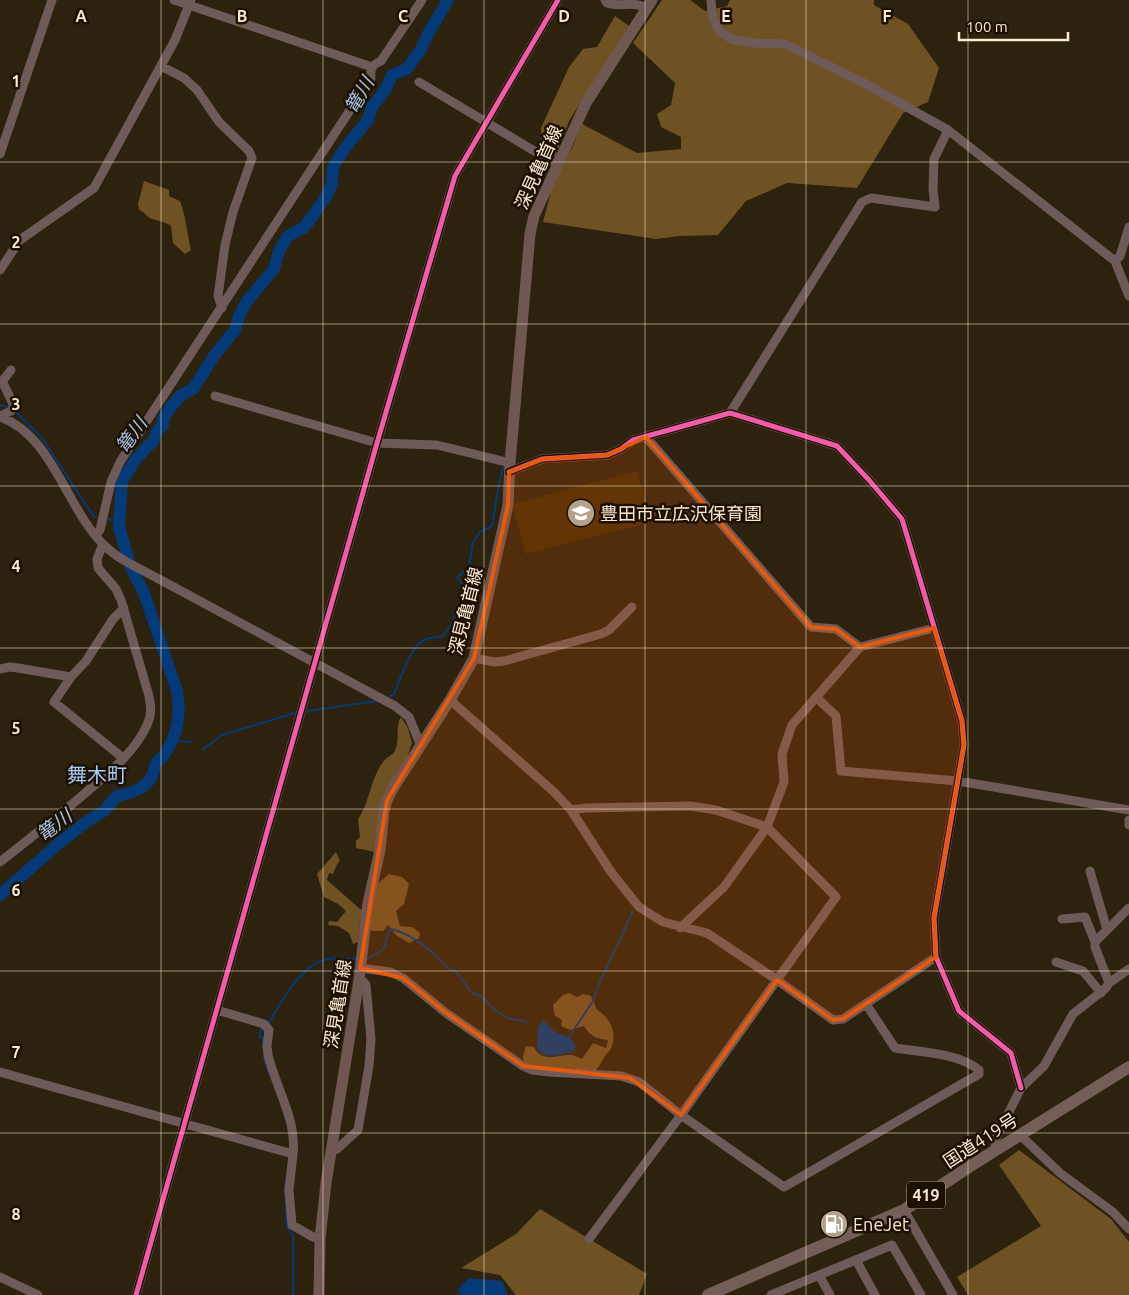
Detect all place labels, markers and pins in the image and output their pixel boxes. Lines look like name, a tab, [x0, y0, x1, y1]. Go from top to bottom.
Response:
school or university icon: 豊田市立広沢保育園	[566, 498, 596, 528]
place label: 豊田市立広沢保育園	[600, 503, 762, 523]
fuel station icon: EneJet	[819, 1209, 849, 1239]
place label: EneJet	[853, 1214, 909, 1234]

